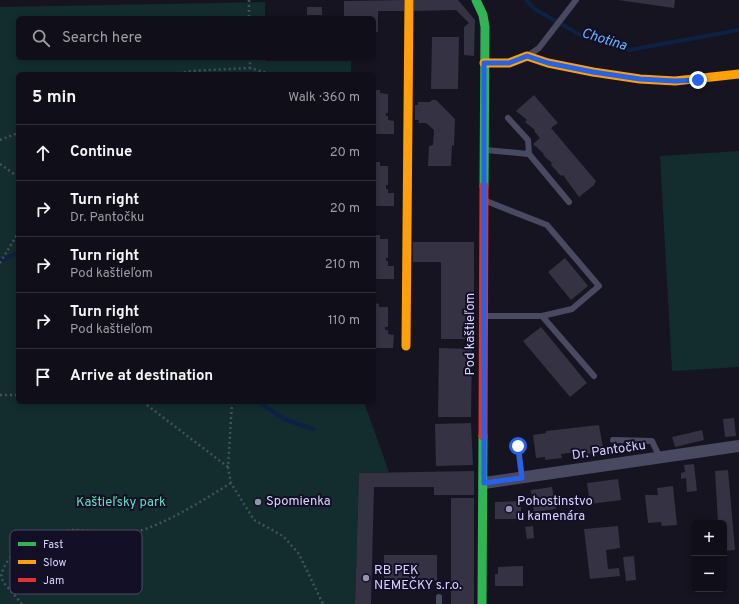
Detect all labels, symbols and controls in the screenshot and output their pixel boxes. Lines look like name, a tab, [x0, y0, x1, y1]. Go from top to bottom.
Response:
search box	[16, 16, 376, 60]
water label: Chotina	[579, 25, 629, 55]
icon: search	[30, 27, 52, 49]
text: Search here	[62, 29, 142, 48]
route end	[689, 71, 707, 89]
text: 5 min	[32, 87, 76, 109]
text: Walk · 360 m	[288, 90, 360, 106]
icon: ahead	[32, 142, 54, 164]
text: Continue	[70, 143, 132, 162]
text: 20 m	[330, 145, 360, 161]
text: Turn right	[70, 191, 139, 210]
icon: right	[32, 198, 54, 220]
text: 20 m	[330, 201, 360, 217]
text: Dr. Pantočku	[70, 210, 144, 226]
text: Turn right	[70, 247, 139, 266]
icon: right	[32, 254, 54, 276]
text: 210 m	[325, 257, 360, 273]
text: Pod kaštieľom	[70, 266, 153, 282]
street label: Pod kaštieľom	[463, 293, 479, 375]
text: Turn right	[70, 303, 139, 322]
icon: right	[32, 310, 54, 332]
text: 110 m	[328, 313, 360, 329]
text: Pod kaštieľom	[70, 322, 153, 338]
icon: arrive	[32, 366, 54, 388]
text: Arrive at destination	[70, 367, 213, 386]
route start	[509, 437, 527, 455]
street label: Dr. Pantočku	[571, 438, 647, 464]
place label: Spomienka	[266, 494, 331, 510]
place label: Pohostinstvo u kamenára	[517, 494, 593, 525]
park label: Kaštieľsky park	[76, 495, 166, 511]
marker: Spomienka	[253, 497, 263, 507]
marker: Pohostinstvo u kamenára	[504, 504, 514, 514]
map controls	[691, 520, 727, 592]
button: +	[691, 520, 727, 556]
legend	[10, 530, 142, 594]
text: Fast	[43, 538, 63, 552]
text: Slow	[43, 556, 66, 570]
button: −	[691, 556, 727, 592]
place label: RB PEK NEMEČKY s.r.o.	[374, 563, 462, 594]
marker: RB PEK NEMEČKY s.r.o.	[361, 573, 371, 583]
text: Jam	[43, 574, 64, 588]

